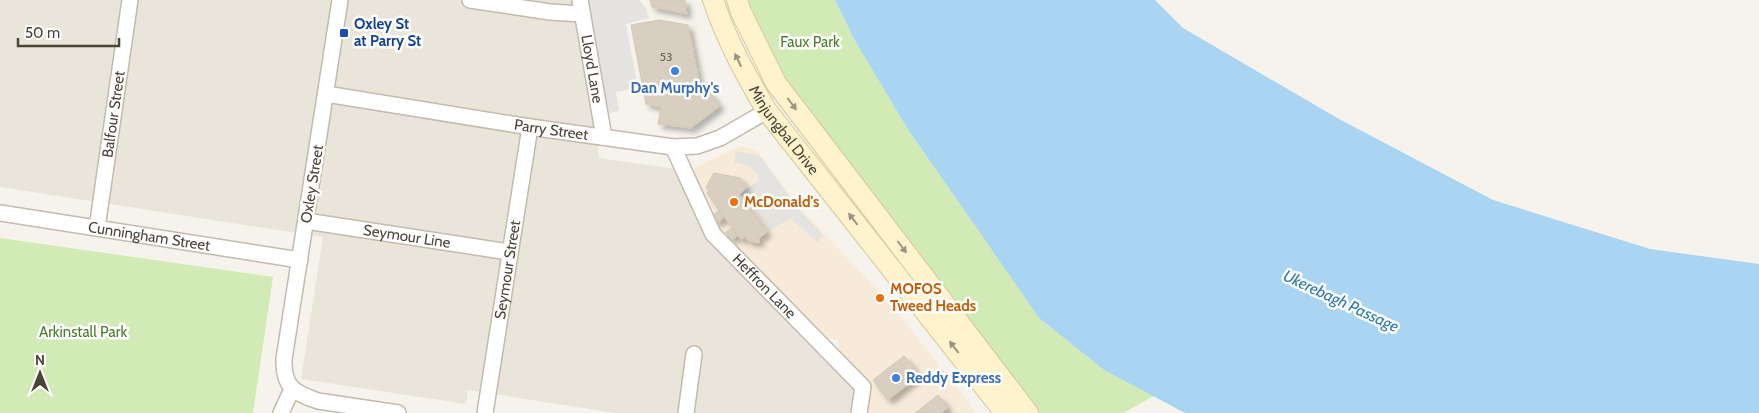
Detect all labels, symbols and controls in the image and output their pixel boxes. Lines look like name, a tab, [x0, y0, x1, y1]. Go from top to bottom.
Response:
scale bar	[18, 15, 119, 47]
place label: Oxley St at Parry St	[354, 15, 421, 50]
text: 50 m	[25, 24, 60, 42]
marker: Oxley St at Parry St	[338, 27, 350, 39]
street label: Lloyd Lane	[577, 33, 607, 105]
park label: Faux Park	[780, 33, 840, 51]
house number: 53	[660, 49, 672, 64]
one-way arrow	[733, 53, 741, 67]
marker: Dan Murphy's	[669, 65, 681, 77]
street label: Balfour Street	[98, 70, 129, 159]
place label: Dan Murphy's	[631, 79, 719, 97]
street label: Minjungbal Drive	[745, 82, 823, 179]
one-way arrow	[787, 97, 798, 110]
street label: Parry Street	[513, 116, 589, 144]
street label: Oxley Street	[297, 144, 327, 224]
place label: McDonald's	[744, 193, 819, 211]
marker: McDonald's	[728, 196, 740, 208]
one-way arrow	[848, 213, 859, 226]
street label: Cunningham Street	[87, 218, 211, 255]
street label: Seymour Street	[491, 219, 524, 321]
street label: Seymour Line	[362, 221, 452, 252]
one-way arrow	[896, 240, 907, 253]
street label: Heffron Lane	[729, 250, 800, 323]
water label: Ukerebagh Passage	[1280, 266, 1402, 336]
place label: MOFOS Tweed Heads	[890, 280, 976, 315]
marker: MOFOS Tweed Heads	[874, 292, 886, 304]
park label: Arkinstall Park	[39, 323, 127, 341]
one-way arrow	[948, 341, 959, 354]
north arrow	[15, 348, 65, 398]
text: N	[35, 351, 45, 369]
place label: Reddy Express	[906, 369, 1001, 387]
marker: Reddy Express	[890, 372, 902, 384]

